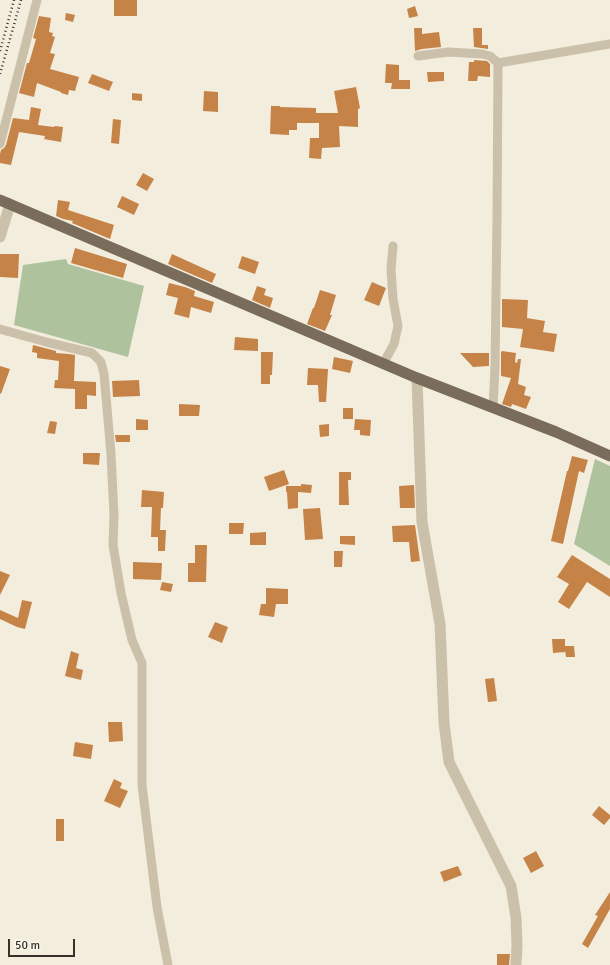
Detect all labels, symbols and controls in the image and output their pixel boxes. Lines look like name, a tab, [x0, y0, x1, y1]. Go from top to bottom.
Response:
scale bar	[10, 931, 77, 957]
text: 50 m	[15, 938, 40, 953]

